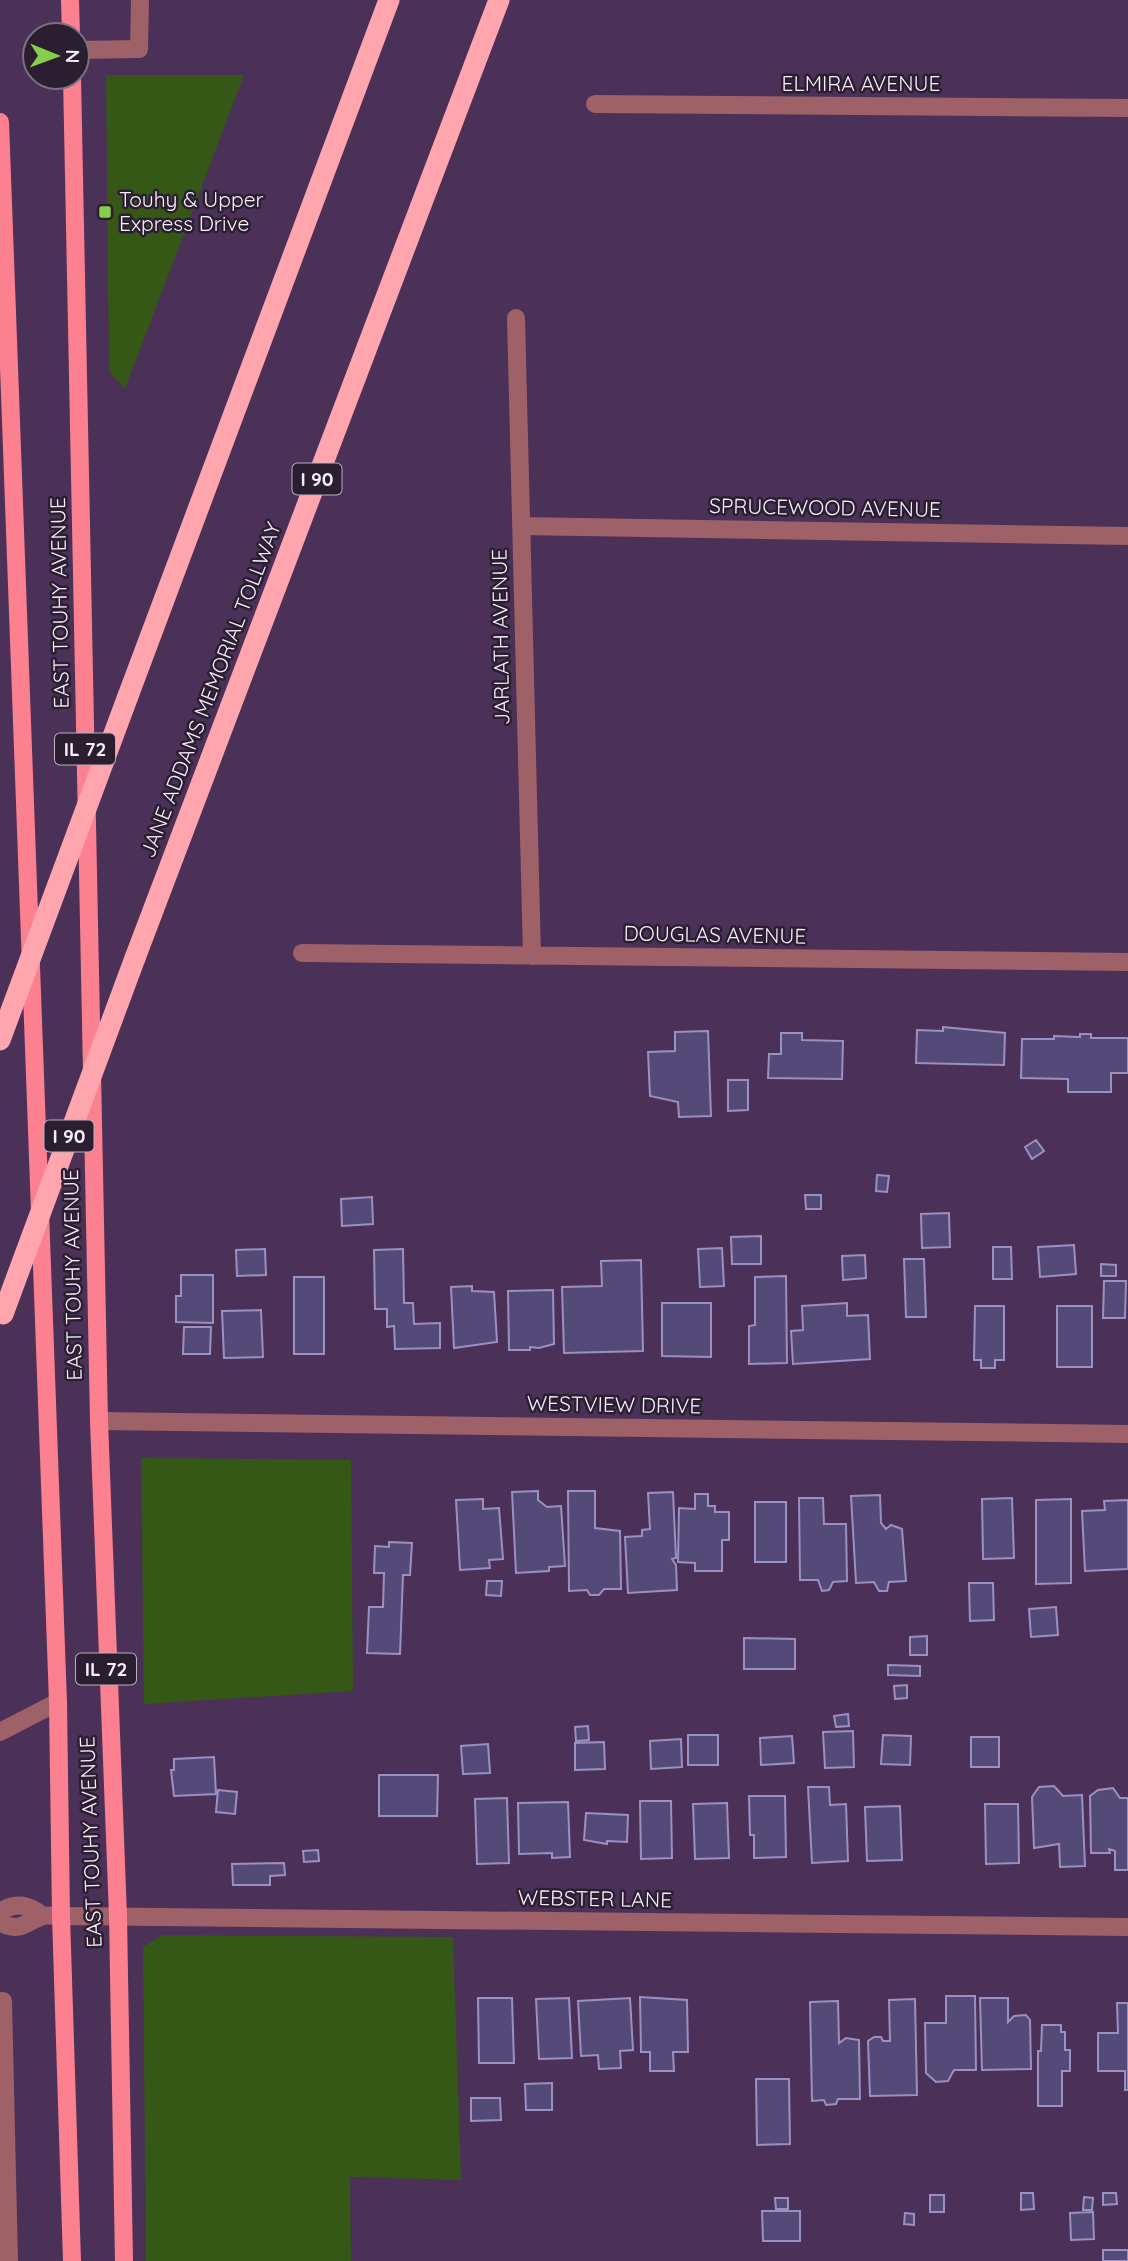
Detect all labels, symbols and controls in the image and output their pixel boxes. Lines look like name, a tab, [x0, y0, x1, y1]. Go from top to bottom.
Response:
north arrow	[21, 21, 91, 91]
text: N	[61, 49, 85, 63]
street label: ELMIRA AVENUE	[782, 70, 940, 96]
place label: Touhy & Upper Express Drive	[119, 186, 264, 236]
marker: Touhy & Upper Express Drive	[97, 204, 113, 220]
road number: I 90	[292, 464, 342, 494]
street label: SPRUCEWOOD AVENUE	[709, 492, 941, 522]
street label: EAST TOUHY AVENUE	[44, 497, 74, 709]
street label: JANE ADDAMS MEMORIAL TOLLWAY	[134, 518, 286, 861]
street label: JARLATH AVENUE	[485, 549, 515, 725]
road number: IL 72	[55, 734, 115, 764]
street label: DOUGLAS AVENUE	[623, 919, 807, 949]
road number: I 90	[44, 1120, 94, 1152]
street label: EAST TOUHY AVENUE	[57, 1169, 87, 1381]
street label: WESTVIEW DRIVE	[527, 1389, 701, 1419]
road number: IL 72	[76, 1653, 136, 1684]
street label: EAST TOUHY AVENUE	[73, 1736, 107, 1948]
street label: WEBSTER LANE	[518, 1884, 672, 1912]

